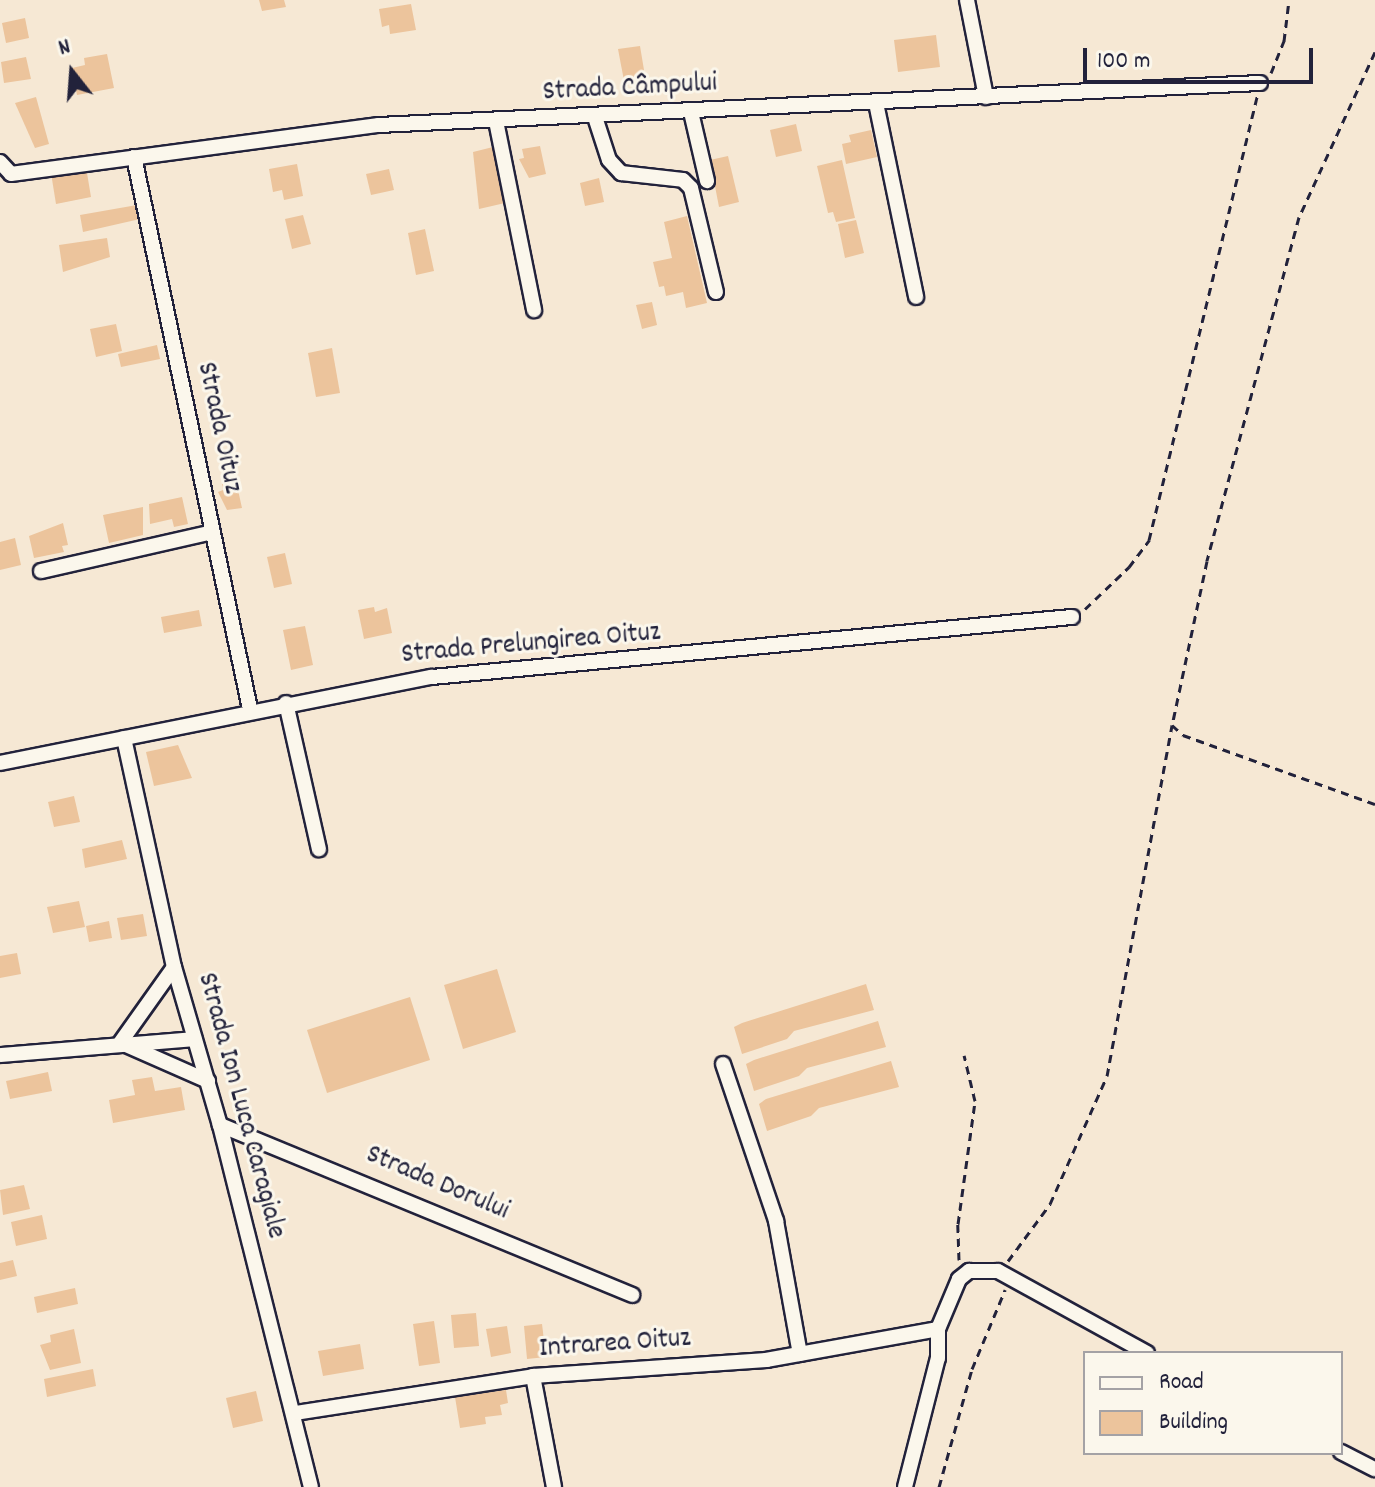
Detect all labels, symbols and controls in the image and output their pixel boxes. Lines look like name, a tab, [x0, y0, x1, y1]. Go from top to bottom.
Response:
north arrow	[32, 32, 112, 112]
text: N	[55, 32, 75, 65]
scale bar	[1087, 32, 1317, 82]
text: 100 m	[1097, 45, 1150, 79]
street label: Strada Câmpului	[542, 68, 718, 110]
street label: Strada Oituz	[188, 359, 248, 497]
street label: Strada Prelungirea Oituz	[400, 617, 662, 673]
street label: Strada Ion Luca Caragiale	[188, 969, 292, 1243]
street label: Strada Dorului	[360, 1139, 514, 1229]
street label: Intrarea Oituz	[538, 1323, 692, 1367]
legend	[1083, 1351, 1343, 1455]
text: Road	[1159, 1366, 1204, 1400]
text: Building	[1159, 1406, 1228, 1440]

